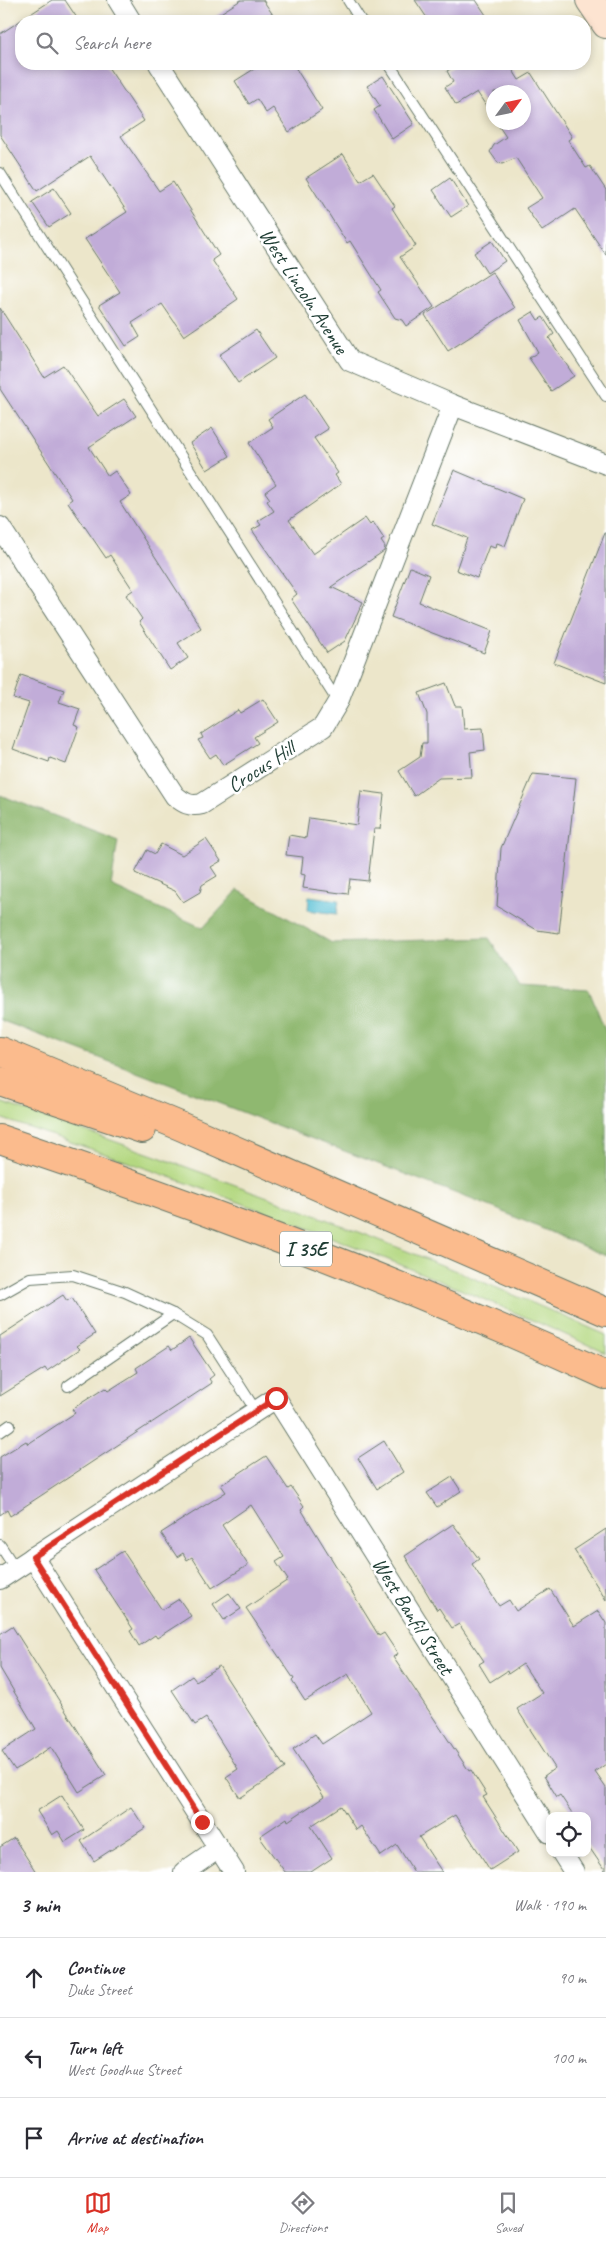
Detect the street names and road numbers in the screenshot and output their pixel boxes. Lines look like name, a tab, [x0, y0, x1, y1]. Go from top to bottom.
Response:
street label: West Lincoln Avenue	[254, 223, 355, 360]
street label: Crocus Hill	[222, 734, 302, 798]
road number: I 35E	[280, 1232, 332, 1266]
street label: West Banfil Street	[367, 1553, 460, 1681]

